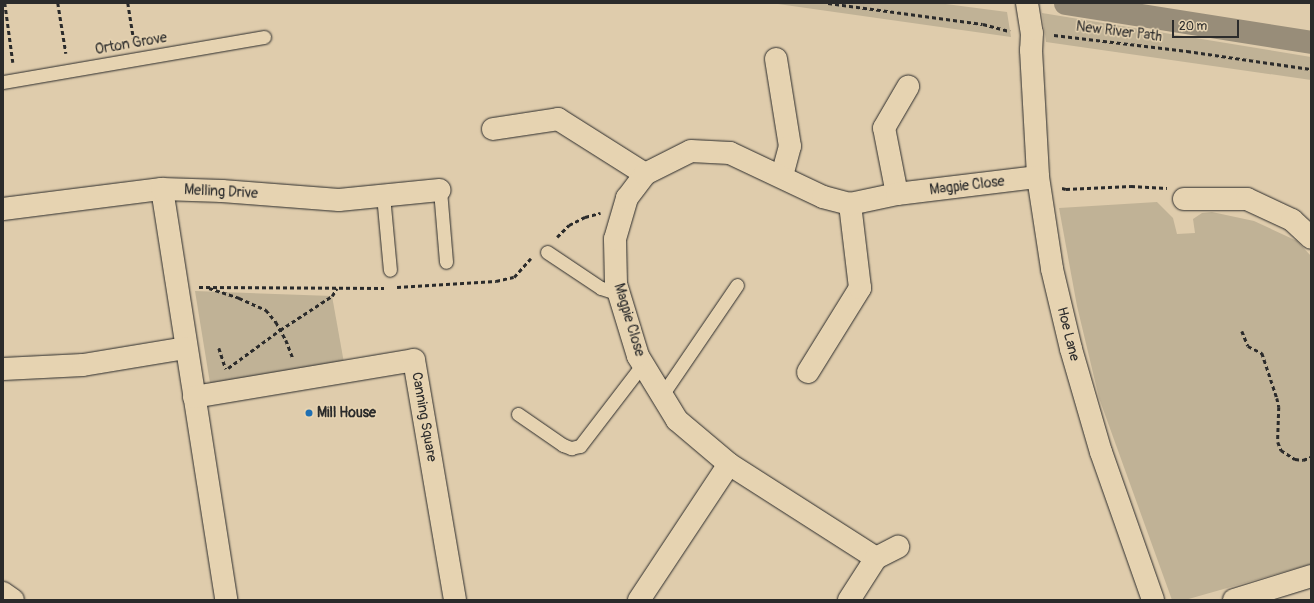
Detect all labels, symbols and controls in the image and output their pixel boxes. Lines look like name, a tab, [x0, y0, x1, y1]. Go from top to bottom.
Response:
scale bar	[1174, 12, 1241, 38]
street label: New River Path	[1075, 18, 1163, 46]
text: 20 m	[1179, 19, 1207, 34]
street label: Orton Grove	[94, 29, 168, 59]
street label: Magpie Close	[929, 173, 1005, 199]
street label: Melling Drive	[184, 182, 258, 202]
street label: Magpie Close	[610, 282, 648, 358]
street label: Hoe Lane	[1053, 305, 1083, 363]
street label: Canning Square	[408, 371, 440, 463]
place label: Mill House	[317, 405, 376, 421]
marker: Mill House	[304, 408, 314, 418]

